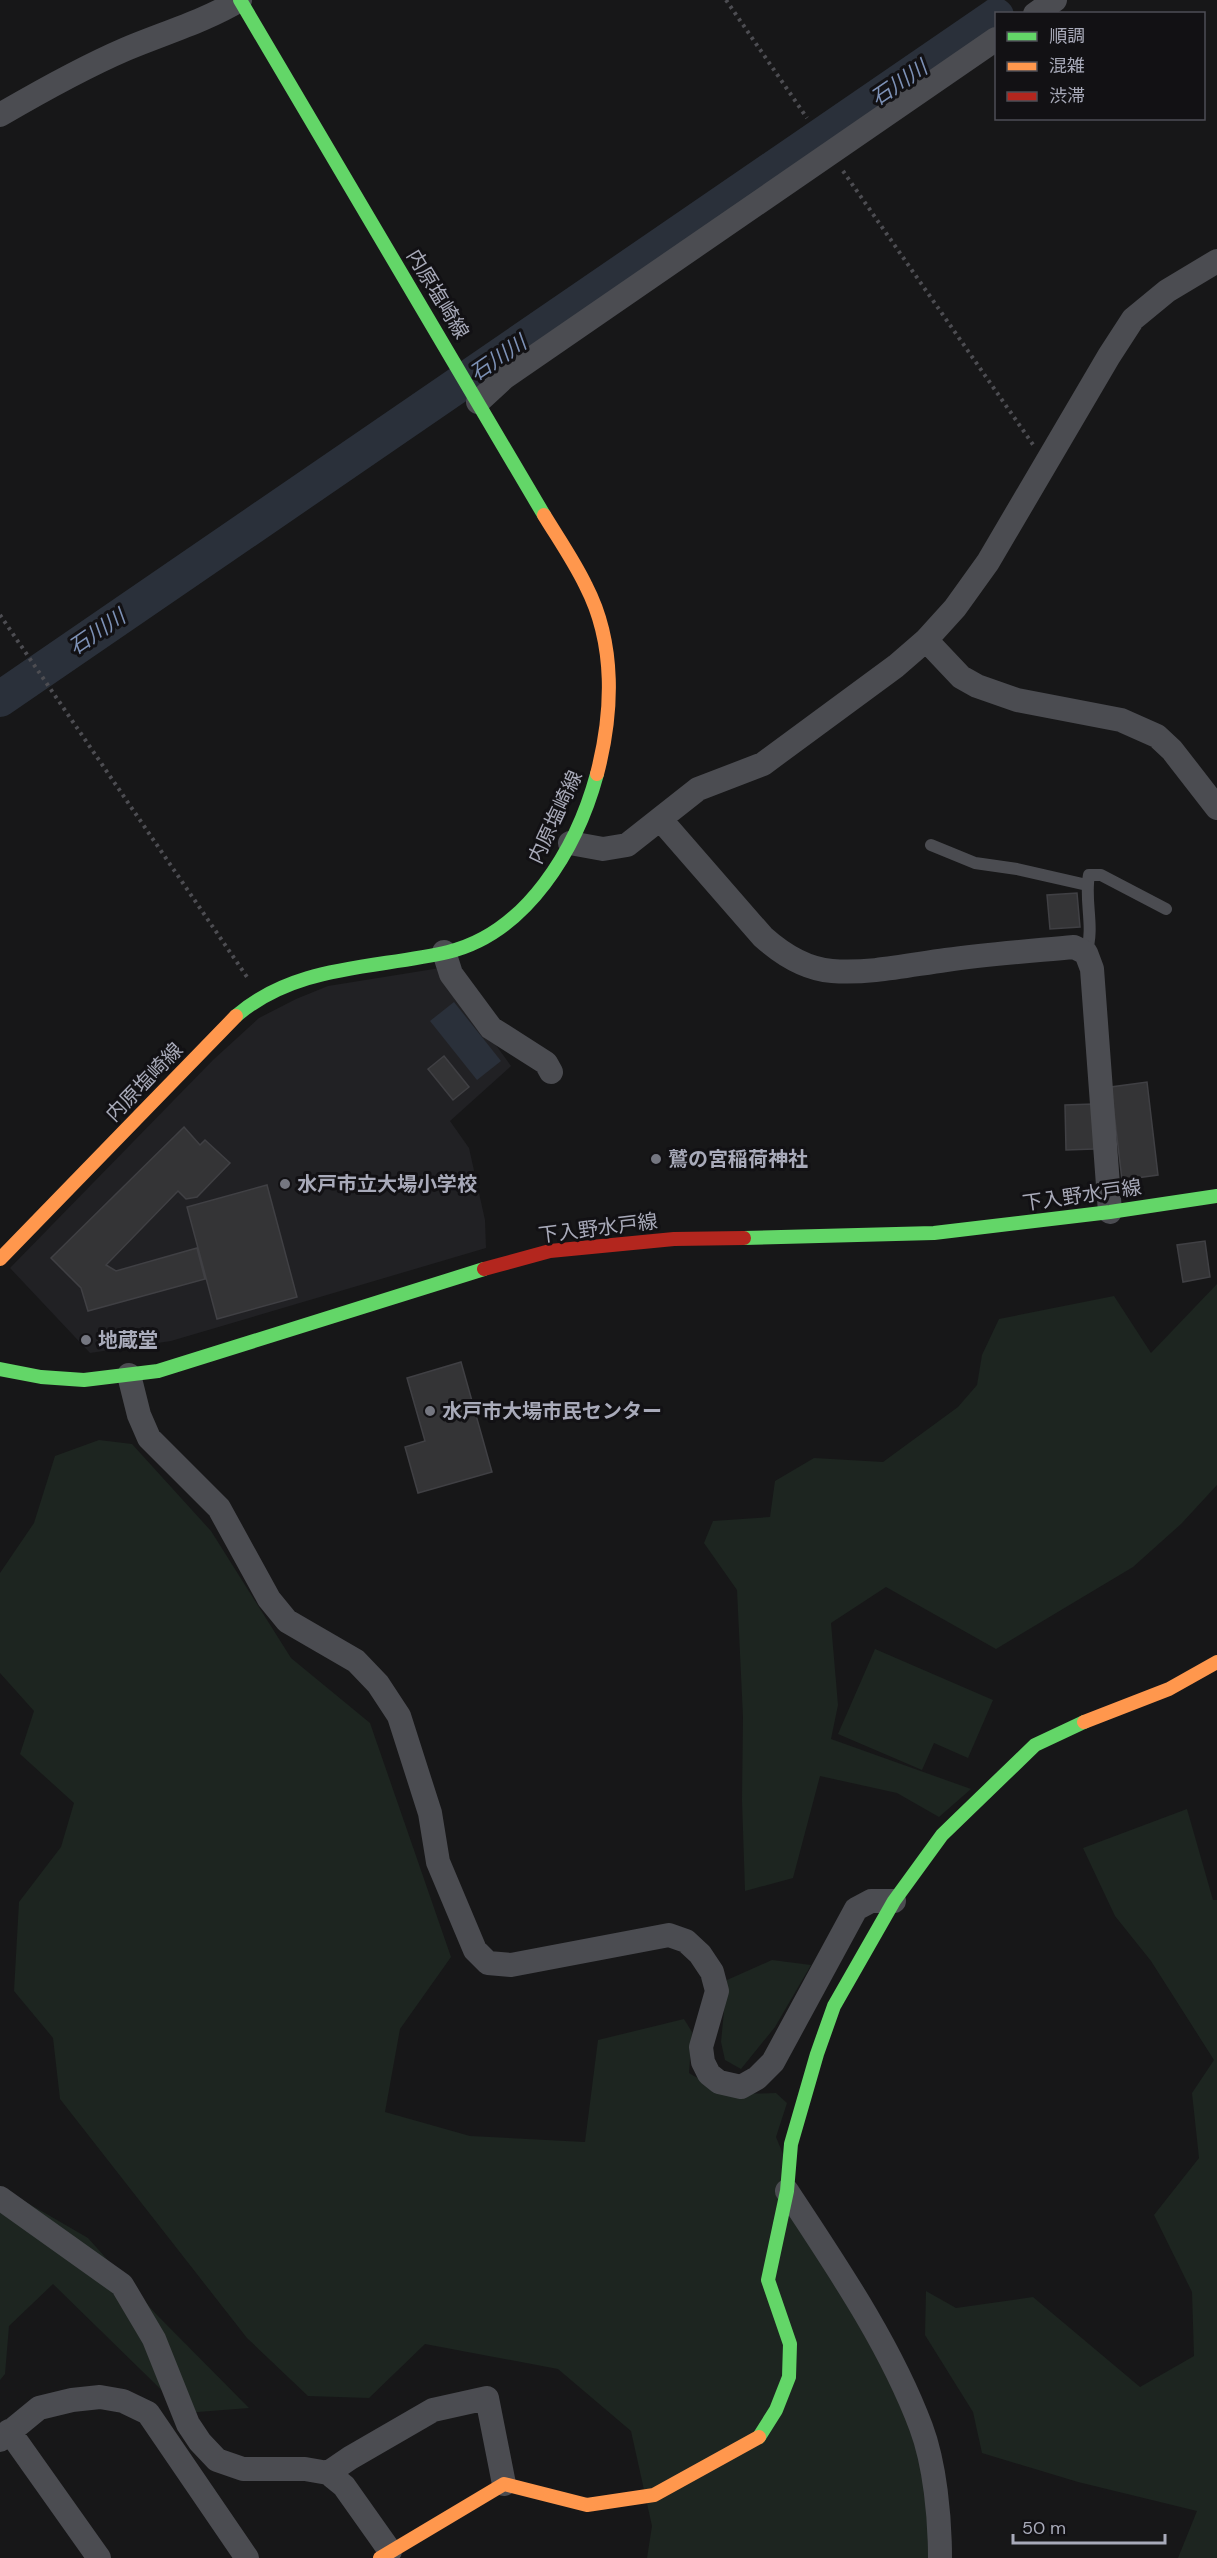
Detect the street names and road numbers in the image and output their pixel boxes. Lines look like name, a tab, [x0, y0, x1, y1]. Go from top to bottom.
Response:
street label: 内原塩崎線	[401, 244, 475, 344]
street label: 内原塩崎線	[522, 766, 588, 868]
street label: 内原塩崎線	[100, 1037, 188, 1127]
street label: 下入野水戸線	[1021, 1174, 1143, 1216]
street label: 下入野水戸線	[537, 1208, 659, 1248]

